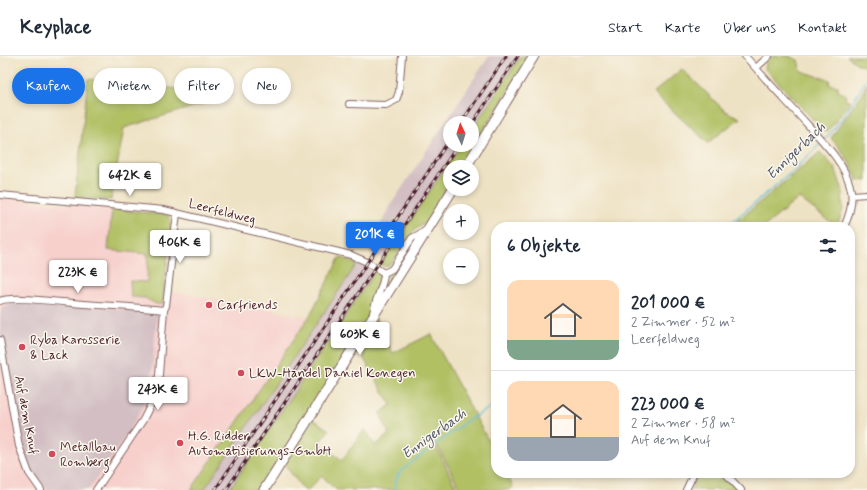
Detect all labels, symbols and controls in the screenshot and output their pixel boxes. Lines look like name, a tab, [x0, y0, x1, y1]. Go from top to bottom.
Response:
text: Keyplace	[20, 15, 91, 40]
text: Start	[608, 19, 643, 37]
text: Karte	[665, 19, 700, 37]
text: Über uns	[722, 19, 776, 37]
text: Kontakt	[798, 19, 847, 37]
chip: Kaufen	[12, 68, 85, 104]
chip: Mieten	[93, 68, 166, 104]
chip: Filter	[174, 68, 234, 104]
chip: Neu	[242, 68, 291, 104]
north arrow	[443, 116, 479, 152]
map controls	[443, 116, 479, 284]
water label: Ennigerbach	[763, 118, 831, 185]
button: layers	[443, 160, 479, 196]
pin: 642K €	[97, 163, 163, 197]
text: 642K €	[108, 167, 152, 184]
street label: Leerfeldweg	[187, 195, 257, 229]
button: +	[443, 204, 479, 240]
pin: 201K €	[342, 222, 408, 256]
text: 201K €	[355, 226, 395, 243]
pin: 406K €	[147, 230, 213, 264]
text: 406K €	[159, 234, 201, 251]
text: 6 Objekte	[507, 235, 581, 257]
icon: filters	[817, 235, 839, 257]
button: −	[443, 248, 479, 284]
pin: 223K €	[45, 260, 111, 294]
text: 223K €	[58, 264, 98, 281]
text: 201 000 €	[631, 292, 705, 314]
icon: home	[539, 296, 587, 344]
place label: Carfriends	[217, 297, 278, 314]
marker: Carfriends	[204, 300, 214, 310]
text: 2 Zimmer · 52 m²	[631, 314, 735, 331]
pin: 603K €	[327, 322, 393, 356]
text: 603K €	[340, 326, 380, 343]
text: Leerfeldweg	[631, 331, 700, 348]
place label: Ryba Karosserie & Lack	[30, 332, 120, 364]
marker: Ryba Karosserie & Lack	[17, 342, 27, 352]
place label: LKW-Handel Daniel Konegen	[249, 365, 415, 382]
marker: LKW-Handel Daniel Konegen	[236, 368, 246, 378]
street label: Auf dem Knuf	[10, 374, 42, 456]
pin: 243K €	[125, 377, 191, 411]
text: 243K €	[138, 381, 178, 398]
text: 223 000 €	[631, 393, 705, 415]
icon: home	[539, 397, 587, 445]
water label: Ennigerbach	[398, 404, 471, 465]
text: 2 Zimmer · 58 m²	[631, 415, 736, 432]
place label: H.G. Ridder Automatisierungs-GmbH	[188, 428, 331, 460]
text: Auf dem Knuf	[631, 432, 711, 449]
marker: H.G. Ridder Automatisierungs-GmbH	[175, 438, 185, 448]
place label: Metallbau Romberg	[60, 439, 116, 473]
marker: Metallbau Romberg	[47, 449, 57, 459]

